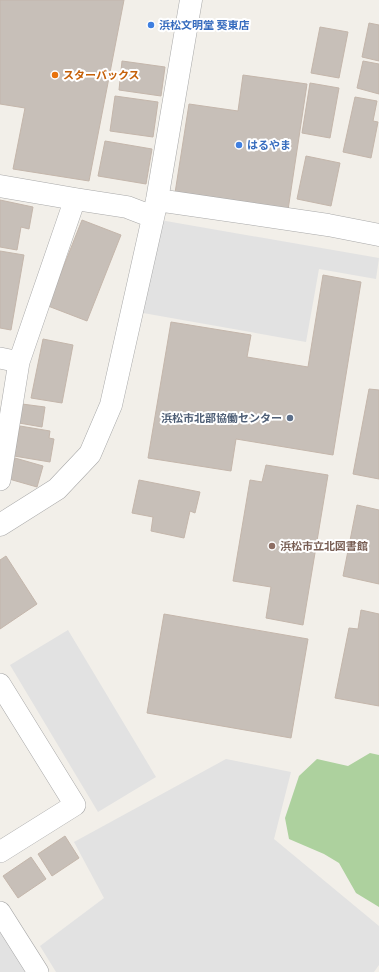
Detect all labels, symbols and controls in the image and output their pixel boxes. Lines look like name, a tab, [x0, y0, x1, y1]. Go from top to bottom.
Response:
place label: 浜松文明堂 葵東店	[159, 18, 250, 32]
marker: 浜松文明堂 葵東店	[146, 20, 156, 30]
place label: スターバックス	[63, 68, 140, 82]
marker: スターバックス	[50, 70, 60, 80]
place label: はるやま	[247, 138, 291, 152]
marker: はるやま	[234, 140, 244, 150]
place label: 浜松市北部協働センター	[161, 411, 282, 425]
marker: 浜松市北部協働センター	[285, 413, 295, 423]
place label: 浜松市立北図書館	[280, 539, 368, 553]
marker: 浜松市立北図書館	[267, 541, 277, 551]

